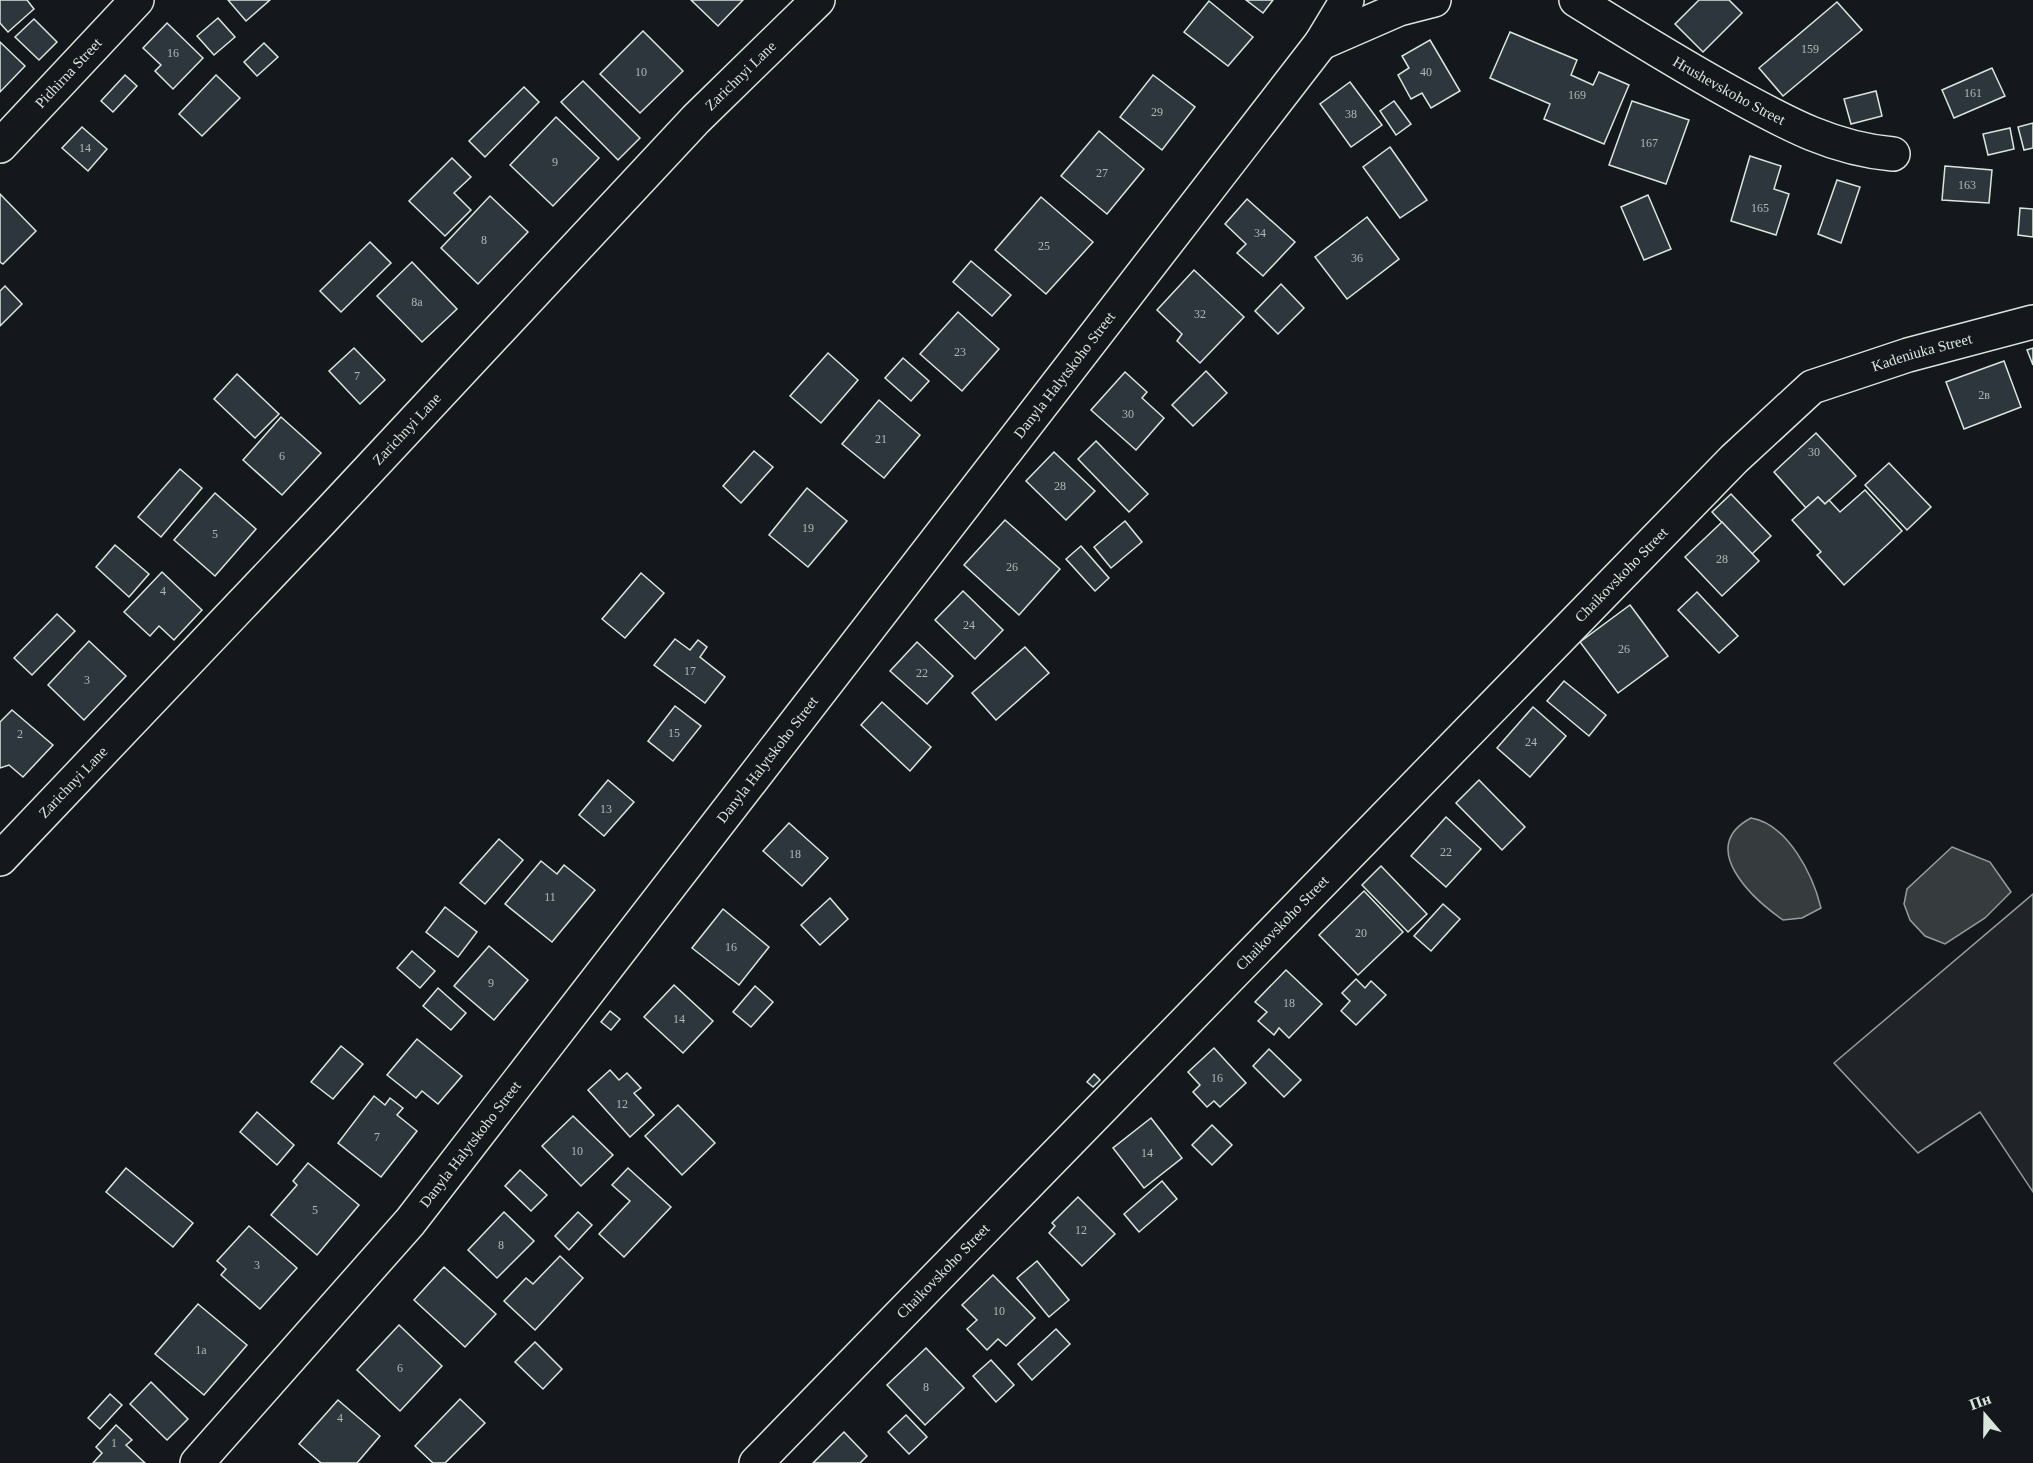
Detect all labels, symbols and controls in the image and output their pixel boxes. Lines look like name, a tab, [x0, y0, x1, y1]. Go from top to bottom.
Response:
street label: Pidhirna Street	[32, 34, 105, 111]
street label: Zarichnyi Lane	[702, 38, 779, 114]
house number: 159	[1801, 42, 1819, 56]
house number: 16	[167, 46, 179, 60]
street label: Hrushevskoho Street	[1670, 53, 1788, 128]
house number: 10	[635, 65, 647, 79]
house number: 40	[1420, 65, 1432, 79]
house number: 161	[1964, 86, 1982, 100]
house number: 169	[1568, 88, 1586, 102]
house number: 29	[1151, 105, 1163, 119]
house number: 38	[1345, 107, 1357, 121]
house number: 167	[1640, 136, 1658, 150]
house number: 14	[79, 141, 91, 155]
house number: 9	[552, 155, 558, 169]
house number: 27	[1096, 166, 1108, 180]
house number: 163	[1958, 178, 1976, 192]
house number: 165	[1751, 201, 1769, 215]
house number: 34	[1254, 226, 1266, 240]
house number: 8	[481, 233, 487, 247]
house number: 25	[1038, 239, 1050, 253]
house number: 36	[1351, 251, 1363, 265]
house number: 8а	[411, 295, 423, 309]
house number: 32	[1194, 307, 1206, 321]
street label: Danylа Halytskoho Street	[1011, 308, 1119, 441]
street label: Kadeniuka Street	[1870, 330, 1975, 375]
house number: 23	[954, 345, 966, 359]
house number: 7	[354, 369, 360, 383]
house number: 2в	[1978, 388, 1990, 402]
street label: Zarichnyi Lane	[370, 390, 444, 468]
house number: 30	[1122, 407, 1134, 421]
house number: 21	[875, 432, 887, 446]
house number: 30	[1808, 445, 1820, 459]
house number: 6	[279, 449, 285, 463]
house number: 28	[1054, 479, 1066, 493]
house number: 19	[802, 521, 814, 535]
street label: Chaikovskoho Street	[1572, 524, 1671, 625]
house number: 5	[212, 527, 218, 541]
house number: 28	[1716, 552, 1728, 566]
house number: 26	[1006, 560, 1018, 574]
house number: 4	[160, 584, 166, 598]
house number: 24	[963, 618, 975, 632]
house number: 26	[1618, 642, 1630, 656]
house number: 17	[684, 664, 696, 678]
house number: 22	[916, 666, 928, 680]
house number: 3	[84, 673, 90, 687]
street label: Danylа Halytskoho Street	[714, 693, 822, 826]
house number: 15	[668, 726, 680, 740]
house number: 2	[17, 727, 23, 741]
house number: 24	[1525, 735, 1537, 749]
street label: Zarichnyi Lane	[35, 743, 111, 821]
house number: 13	[600, 802, 612, 816]
house number: 22	[1440, 845, 1452, 859]
house number: 18	[789, 847, 801, 861]
street label: Chaikovskoho Street	[1233, 872, 1332, 973]
house number: 11	[544, 890, 556, 904]
house number: 20	[1355, 926, 1367, 940]
house number: 16	[725, 940, 737, 954]
house number: 9	[488, 976, 494, 990]
house number: 18	[1283, 996, 1295, 1010]
house number: 14	[673, 1012, 685, 1026]
house number: 16	[1211, 1071, 1223, 1085]
street label: Danylа Halytskoho Street	[416, 1077, 524, 1210]
house number: 12	[616, 1097, 628, 1111]
house number: 7	[374, 1130, 380, 1144]
house number: 10	[571, 1144, 583, 1158]
house number: 14	[1141, 1146, 1153, 1160]
house number: 5	[312, 1203, 318, 1217]
street label: Chaikovskoho Street	[893, 1220, 993, 1322]
house number: 12	[1075, 1223, 1087, 1237]
house number: 8	[498, 1238, 504, 1252]
house number: 3	[254, 1258, 260, 1272]
house number: 10	[993, 1304, 1005, 1318]
house number: 1а	[195, 1343, 207, 1357]
house number: 6	[397, 1361, 403, 1375]
house number: 8	[923, 1380, 929, 1394]
north arrow	[1955, 1385, 2015, 1445]
text: Пн	[1967, 1390, 1993, 1413]
house number: 4	[337, 1411, 343, 1425]
house number: 1	[111, 1436, 117, 1450]

